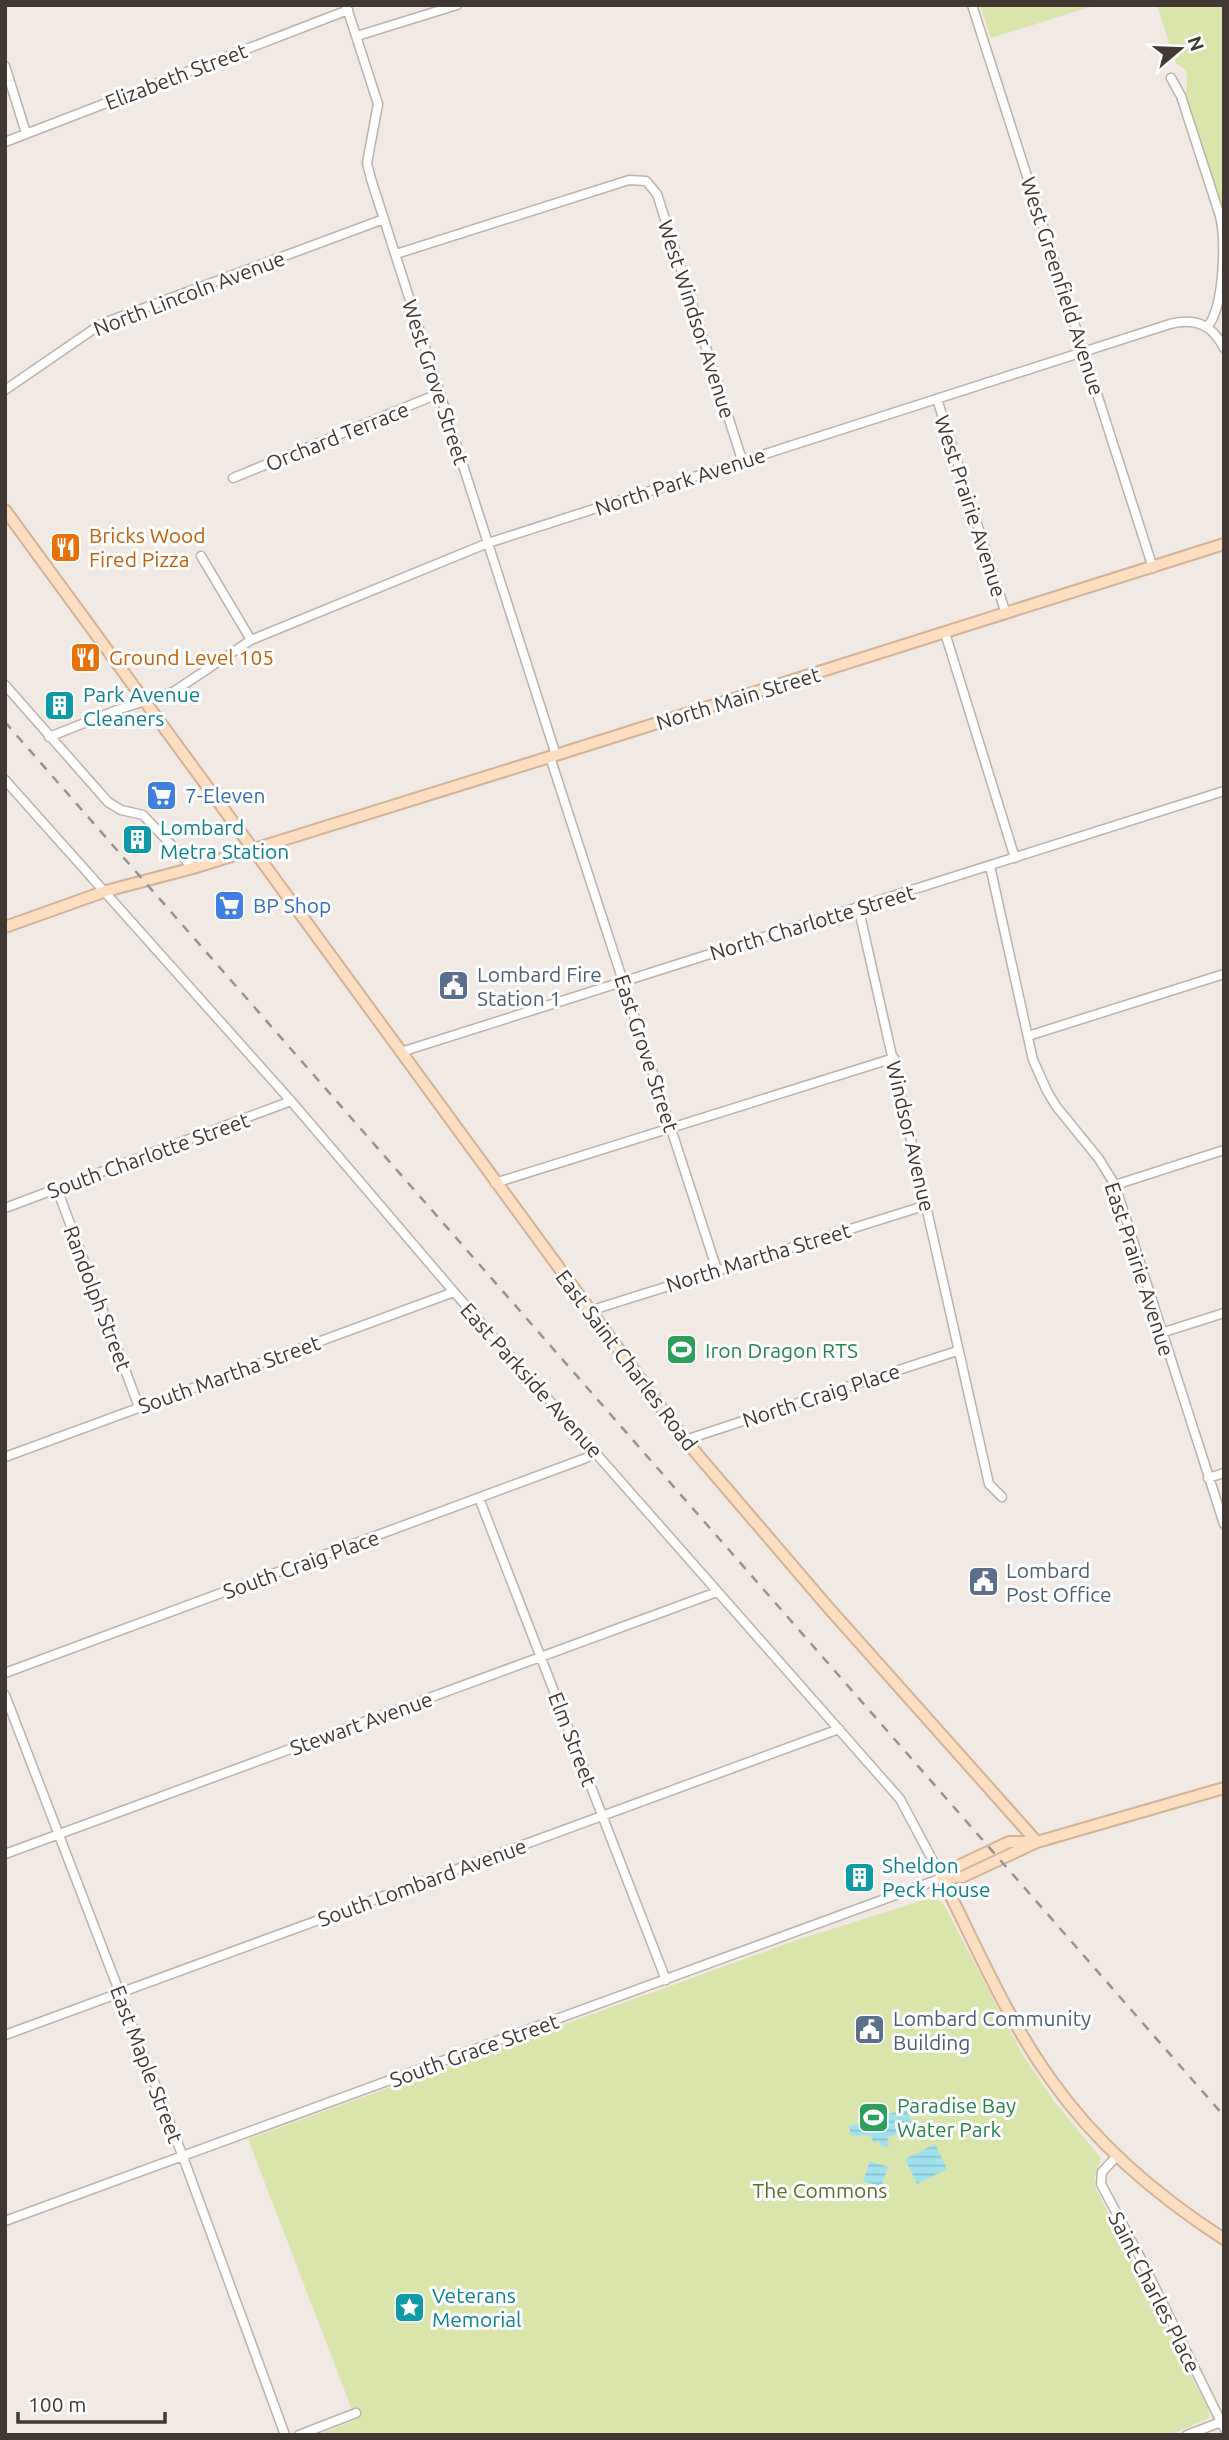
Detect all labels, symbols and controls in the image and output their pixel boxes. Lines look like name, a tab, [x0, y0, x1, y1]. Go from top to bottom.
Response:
north arrow	[1145, 14, 1215, 84]
text: N	[1183, 33, 1209, 54]
street label: Elizabeth Street	[102, 38, 250, 114]
street label: West Greenfield Avenue	[1016, 174, 1110, 398]
street label: West Windsor Avenue	[654, 217, 740, 421]
street label: North Lincoln Avenue	[90, 245, 288, 341]
street label: West Grove Street	[398, 296, 474, 468]
street label: Orchard Terrace	[262, 396, 412, 476]
street label: West Prairie Avenue	[930, 412, 1012, 600]
street label: North Park Avenue	[592, 442, 768, 520]
place label: Bricks Wood Fired Pizza	[89, 523, 206, 571]
restaurant icon: Bricks Wood Fired Pizza	[49, 530, 83, 564]
restaurant icon: Ground Level 105	[69, 640, 103, 674]
place label: Ground Level 105	[109, 645, 274, 669]
street label: North Main Street	[653, 662, 823, 734]
place label: Park Avenue Cleaners	[83, 682, 200, 730]
building icon: Park Avenue Cleaners	[43, 689, 77, 723]
supermarket icon: 7-Eleven	[145, 778, 179, 812]
place label: 7-Eleven	[185, 783, 266, 807]
place label: Lombard Metra Station	[160, 815, 289, 863]
building icon: Lombard Metra Station	[120, 822, 154, 856]
street label: North Charlotte Street	[707, 879, 917, 965]
supermarket icon: BP Shop	[213, 888, 247, 922]
place label: BP Shop	[253, 893, 331, 917]
place label: Lombard Fire Station 1	[477, 962, 602, 1010]
public building icon: Lombard Fire Station 1	[437, 969, 471, 1003]
street label: East Grove Street	[610, 971, 684, 1135]
street label: Windsor Avenue	[882, 1058, 940, 1214]
street label: South Charlotte Street	[44, 1107, 252, 1203]
street label: East Prairie Avenue	[1101, 1179, 1179, 1359]
street label: North Martha Street	[663, 1217, 853, 1297]
street label: Randolph Street	[59, 1222, 137, 1374]
street label: East Saint Charles Road	[551, 1265, 703, 1455]
street label: East Parkside Avenue	[456, 1298, 608, 1462]
street label: South Martha Street	[135, 1330, 323, 1418]
sports icon: Iron Dragon RTS	[665, 1333, 699, 1367]
place label: Iron Dragon RTS	[705, 1338, 858, 1362]
street label: North Craig Place	[739, 1358, 903, 1432]
street label: South Craig Place	[220, 1525, 382, 1603]
place label: Lombard Post Office	[1006, 1558, 1111, 1606]
public building icon: Lombard Post Office	[966, 1565, 1000, 1599]
street label: Stewart Avenue	[287, 1686, 435, 1760]
street label: Elm Street	[544, 1689, 602, 1789]
street label: South Lombard Avenue	[314, 1833, 530, 1931]
place label: Sheldon Peck House	[882, 1853, 991, 1901]
building icon: Sheldon Peck House	[842, 1860, 876, 1894]
street label: East Maple Street	[106, 1982, 188, 2146]
place label: Lombard Community Building	[893, 2006, 1091, 2054]
street label: South Grace Street	[386, 2008, 562, 2092]
public building icon: Lombard Community Building	[853, 2013, 887, 2047]
place label: Paradise Bay Water Park	[897, 2093, 1016, 2141]
sports icon: Paradise Bay Water Park	[857, 2100, 891, 2134]
park label: The Commons	[753, 2178, 887, 2202]
street label: Saint Charles Place	[1104, 2208, 1206, 2376]
place label: Veterans Memorial	[432, 2283, 522, 2331]
place icon: Veterans Memorial	[392, 2290, 426, 2324]
scale bar	[18, 2380, 164, 2424]
text: 100 m	[28, 2392, 86, 2416]

